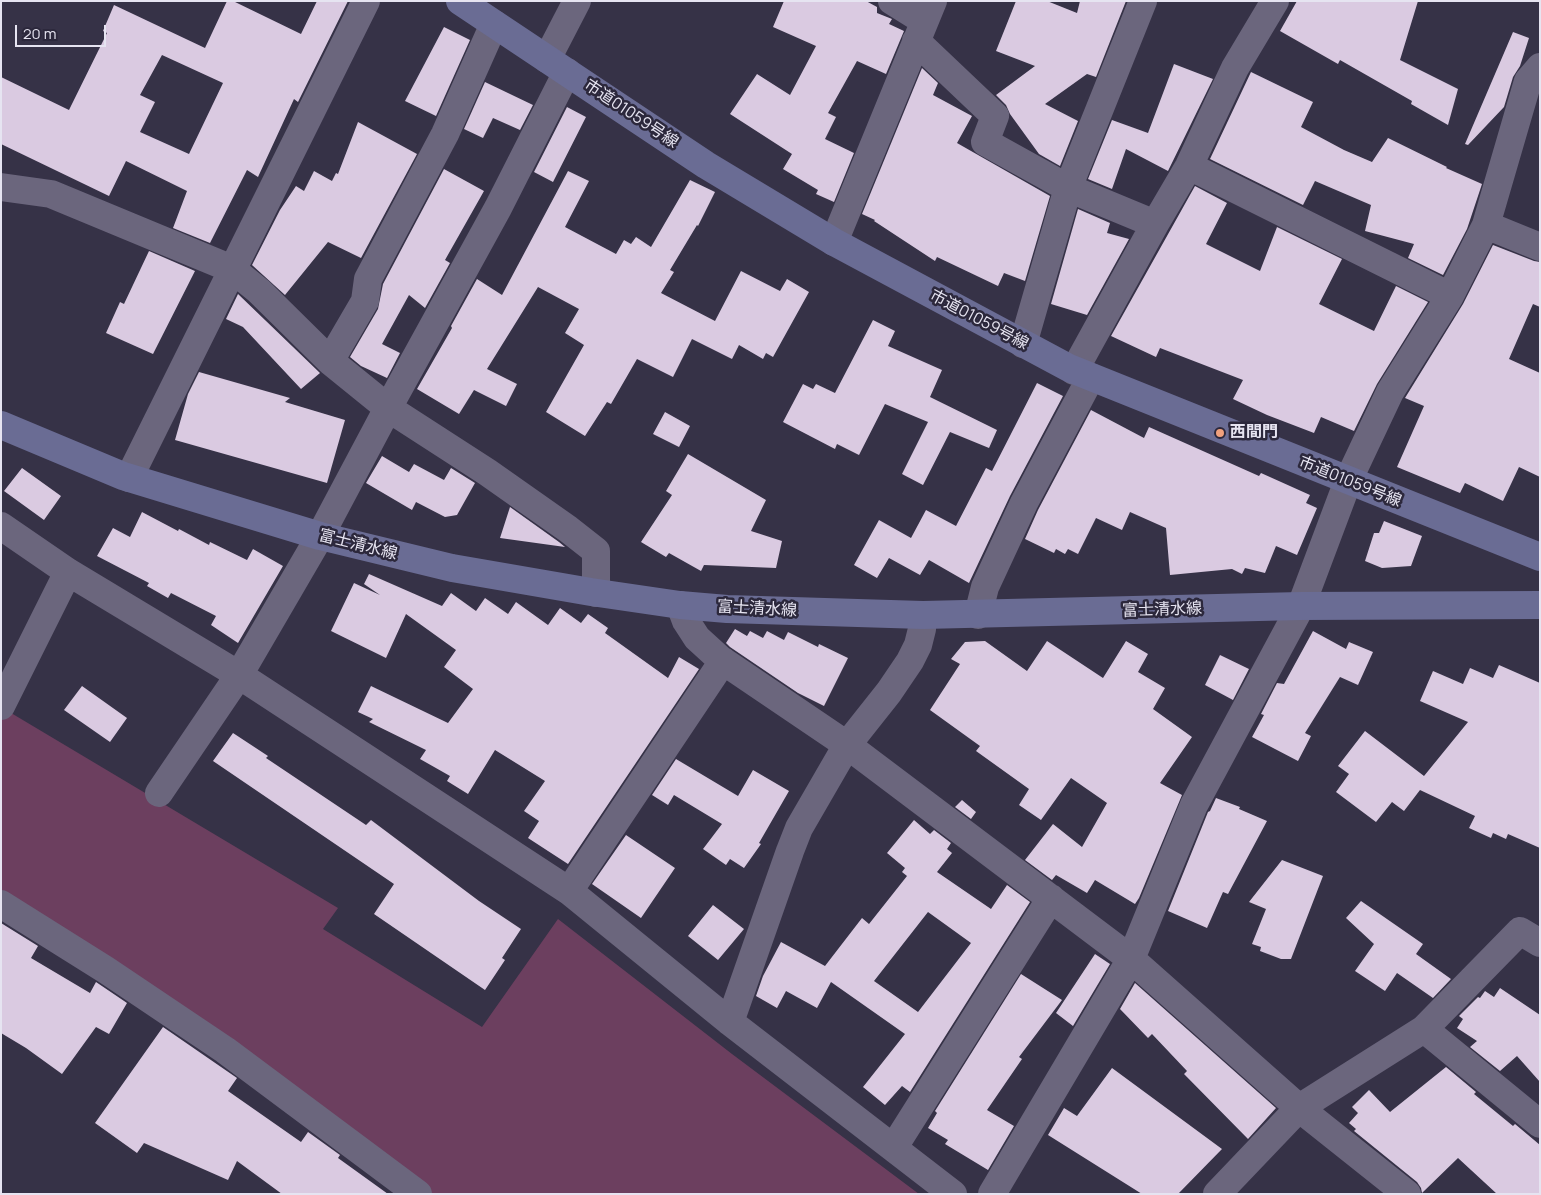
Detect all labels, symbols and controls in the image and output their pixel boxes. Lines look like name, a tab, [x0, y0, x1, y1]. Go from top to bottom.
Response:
scale bar	[18, 15, 109, 47]
text: 20 m	[23, 23, 56, 44]
street label: 市道01059号線	[580, 76, 682, 152]
street label: 市道01059号線	[926, 286, 1032, 354]
place label: 西間門	[1230, 423, 1278, 443]
marker: 西間門	[1214, 427, 1226, 439]
street label: 市道01059号線	[1296, 453, 1404, 511]
street label: 富士清水線	[317, 526, 399, 564]
street label: 富士清水線	[717, 597, 797, 621]
street label: 富士清水線	[1122, 599, 1202, 621]

